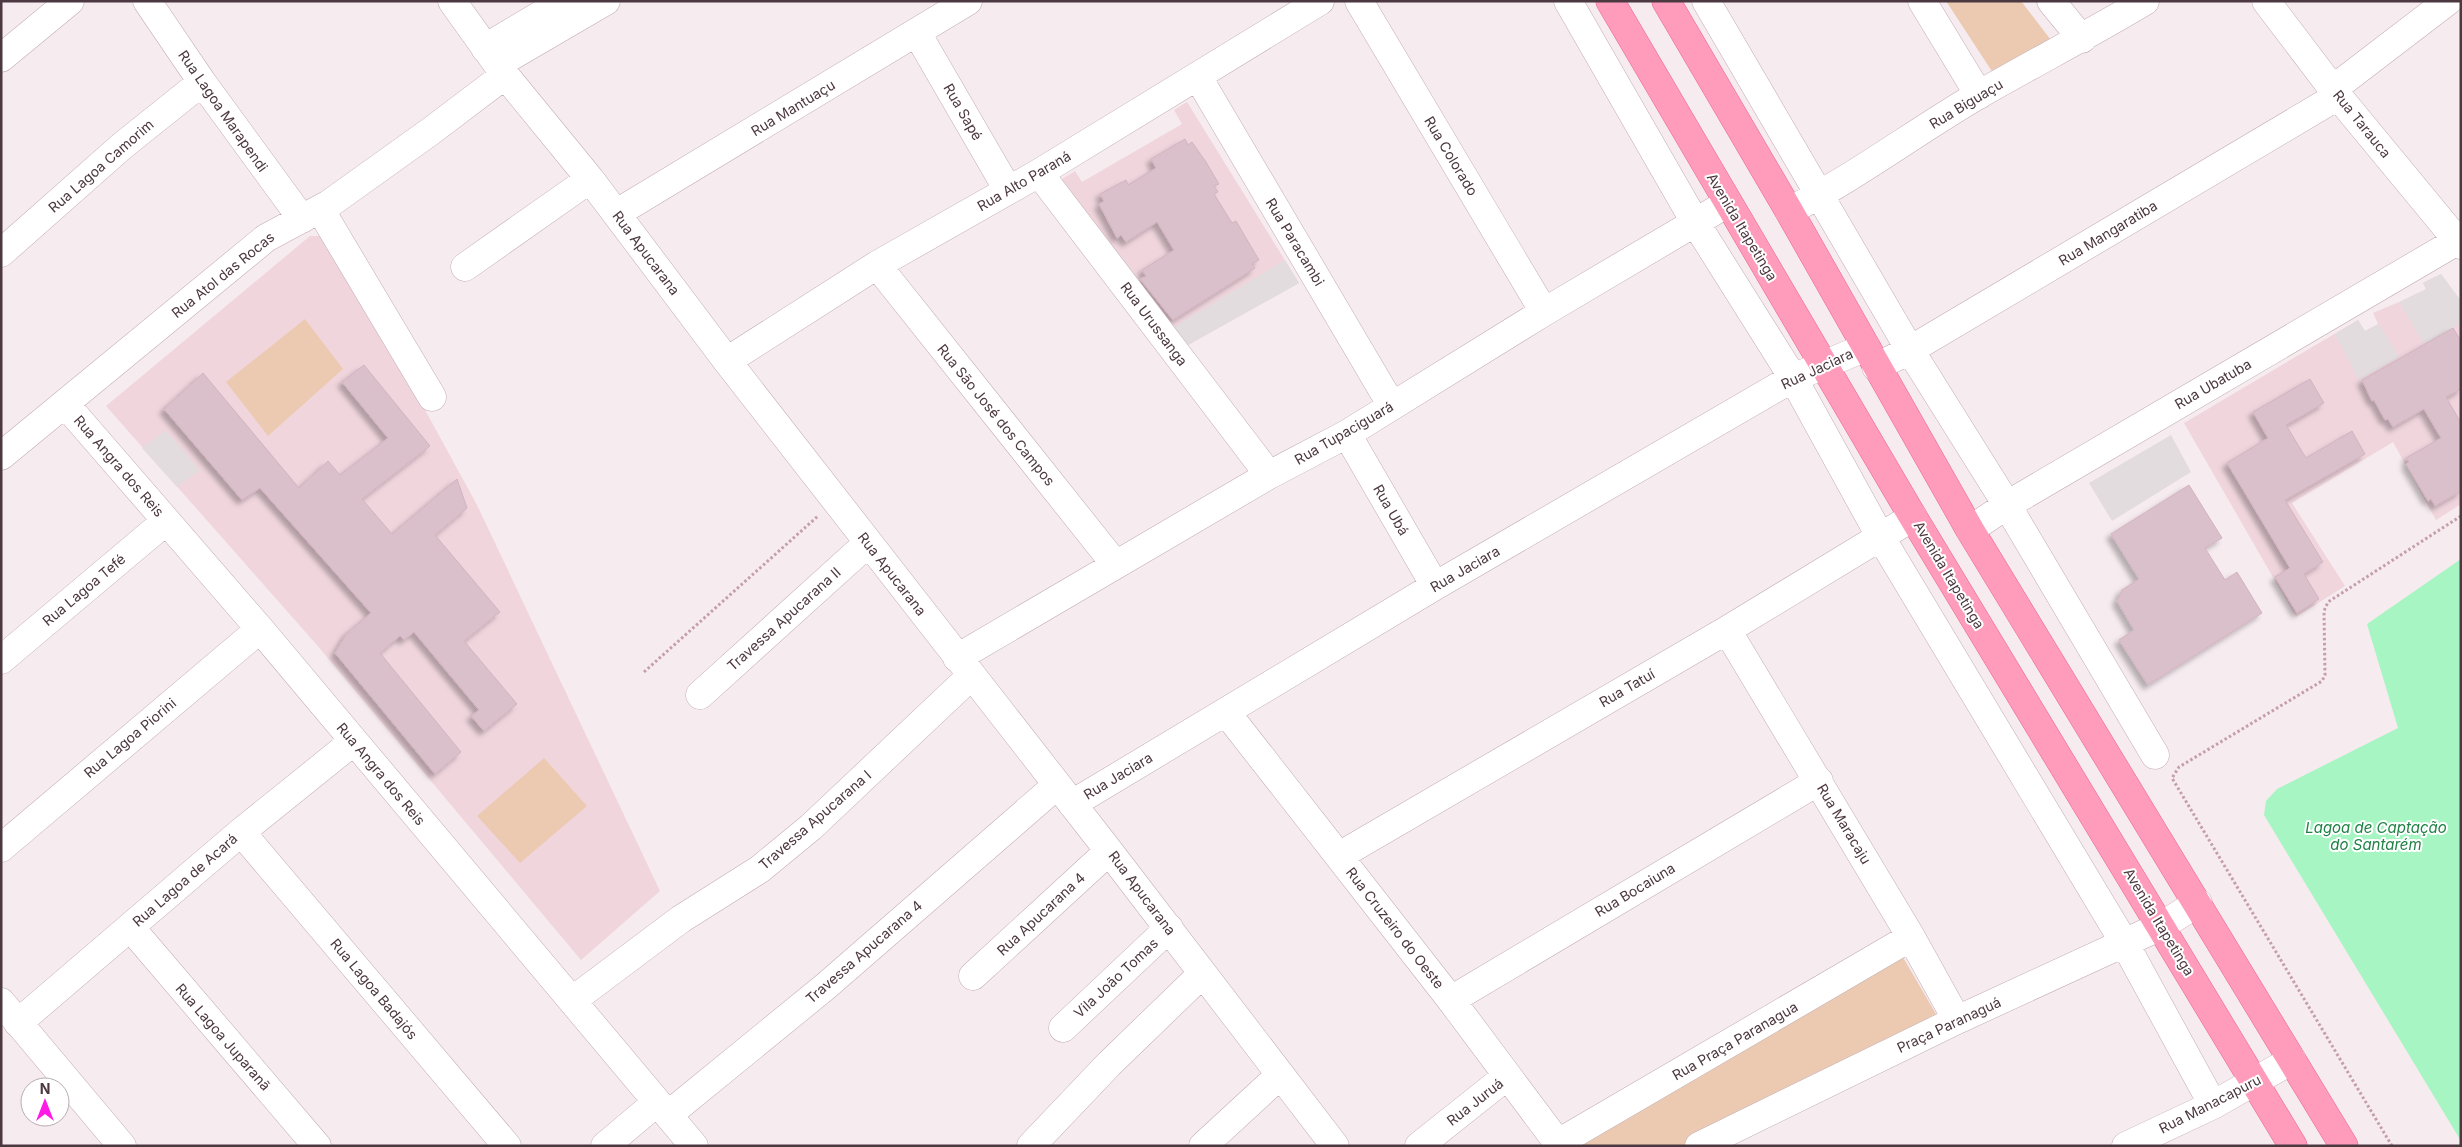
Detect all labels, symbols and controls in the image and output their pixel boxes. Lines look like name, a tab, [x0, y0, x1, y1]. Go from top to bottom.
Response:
street label: Rua Lagoa Marapendi	[175, 47, 272, 175]
street label: Rua Biguaçu	[1926, 75, 2006, 132]
street label: Rua Mantuaçu	[748, 76, 838, 139]
street label: Rua Sapé	[940, 80, 986, 143]
street label: Rua Tarauca	[2330, 86, 2395, 161]
street label: Rua Colorado	[1421, 113, 1482, 199]
street label: Rua Lagoa Camorim	[45, 115, 157, 216]
street label: Rua Alto Paraná	[974, 147, 1074, 214]
street label: Avenida Itapetinga	[1704, 170, 1781, 284]
street label: Rua Paracambi	[1263, 195, 1328, 289]
street label: Rua Mangaratiba	[2055, 196, 2160, 269]
street label: Rua Apucarana	[609, 207, 684, 298]
street label: Rua Atol das Rocas	[168, 228, 277, 321]
street label: Rua Urussanga	[1117, 278, 1191, 369]
street label: Rua São José dos Campos	[934, 341, 1059, 489]
street label: Rua Jaciara	[1778, 345, 1855, 393]
street label: Rua Ubatuba	[2171, 355, 2254, 412]
street label: Rua Tupaciguará	[1291, 397, 1396, 468]
street label: Rua Angra dos Reis	[71, 412, 168, 520]
street label: Rua Ubá	[1370, 481, 1413, 538]
street label: Avenida Itapetinga	[1911, 518, 1988, 632]
street label: Rua Apucarana	[855, 529, 930, 619]
street label: Rua Jaciara	[1427, 542, 1502, 595]
street label: Rua Lagoa Tefé	[39, 550, 129, 629]
street label: Travessa Apucarana II	[723, 563, 844, 674]
street label: Rua Tatuí	[1596, 665, 1658, 710]
street label: Rua Lagoa Piorini	[80, 694, 179, 781]
street label: Rua Angra dos Reis	[334, 719, 429, 828]
street label: Rua Jaciara	[1080, 748, 1155, 803]
street label: Travessa Apucarana I	[755, 766, 874, 873]
street label: Rua Maracaju	[1814, 781, 1875, 867]
water label: Lagoa de Captação do Santarém	[2305, 818, 2447, 854]
street label: Rua Lagoa de Acará	[129, 829, 241, 930]
street label: Rua Apucarana	[1105, 847, 1180, 938]
street label: Rua Bocaiuna	[1592, 859, 1678, 920]
street label: Rua Cruzeiro do Oeste	[1343, 864, 1448, 992]
street label: Avenida Itapetinga	[2121, 865, 2198, 979]
street label: Rua Apucarana 4	[993, 869, 1088, 959]
street label: Travessa Apucarana 4	[802, 897, 925, 1007]
street label: Vila João Tomas	[1070, 934, 1161, 1021]
street label: Rua Lagoa Badajós	[327, 935, 422, 1043]
street label: Rua Lagoa Juparanã	[172, 980, 274, 1094]
street label: Praça Paranaguá	[1894, 993, 2004, 1056]
street label: Rua Praça Paranagua	[1669, 998, 1800, 1083]
street label: Rua Manacapuru	[2156, 1071, 2264, 1137]
street label: Rua Juruá	[1443, 1074, 1506, 1129]
north arrow	[20, 1077, 70, 1127]
text: N	[40, 1080, 50, 1097]

